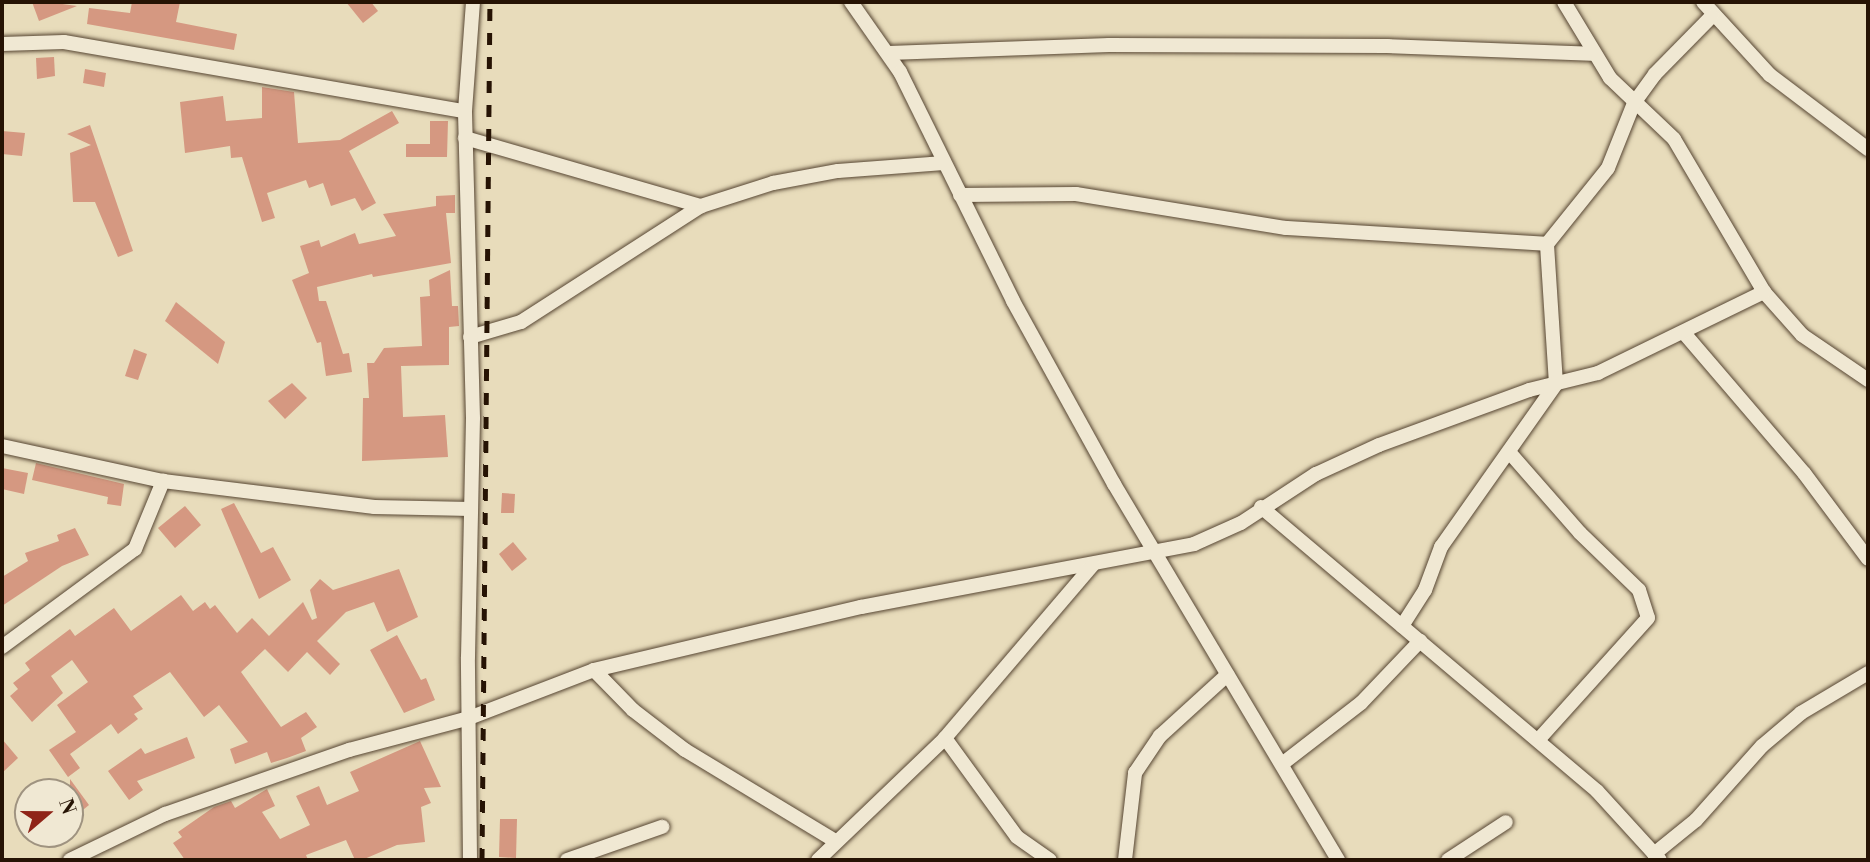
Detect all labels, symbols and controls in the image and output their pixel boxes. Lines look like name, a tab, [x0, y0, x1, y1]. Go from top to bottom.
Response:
north arrow	[14, 778, 84, 848]
text: N	[53, 795, 81, 818]

